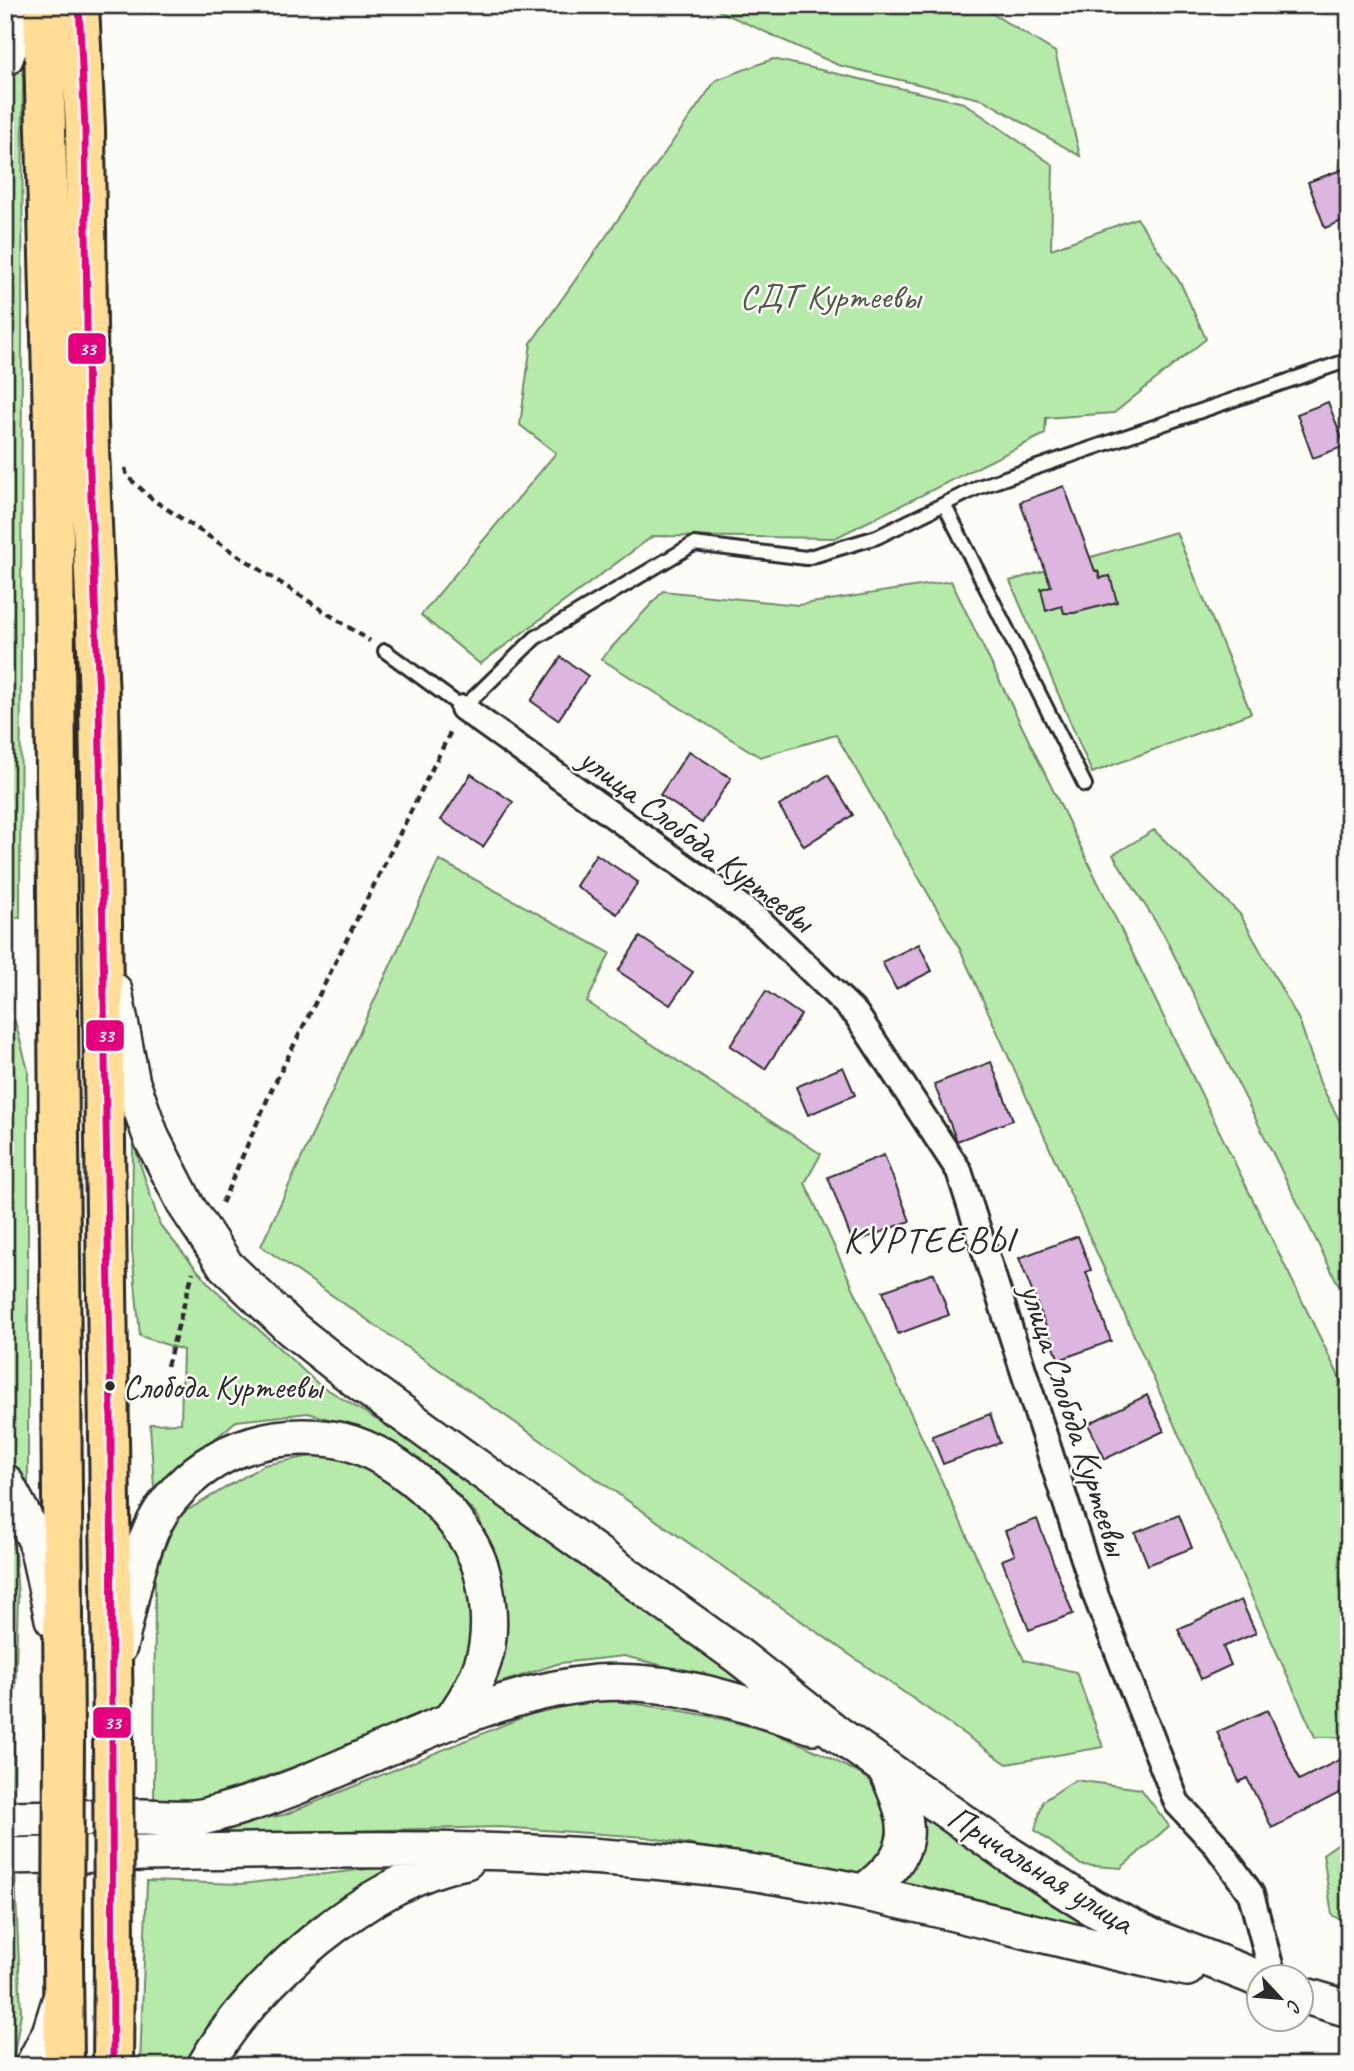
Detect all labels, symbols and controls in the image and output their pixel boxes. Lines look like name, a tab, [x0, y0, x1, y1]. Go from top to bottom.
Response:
park label: СДТ Куртеевы	[740, 274, 923, 319]
line badge: 33	[67, 332, 107, 365]
text: 33	[78, 337, 98, 361]
street label: улица Слобода Куртеевы	[569, 735, 825, 944]
line badge: 33	[85, 1019, 125, 1052]
text: 33	[96, 1024, 116, 1048]
district label: КУРТЕЕВЫ	[843, 1216, 1019, 1263]
street label: улица Слобода Куртеевы	[1009, 1276, 1140, 1563]
place label: Слобода Куртеевы	[123, 1366, 325, 1408]
marker: Слобода Куртеевы	[103, 1379, 117, 1393]
line badge: 33	[92, 1706, 132, 1739]
text: 33	[103, 1711, 123, 1735]
street label: Причальная улица	[939, 1794, 1145, 1946]
north arrow	[1246, 1962, 1316, 2032]
text: С	[1280, 1996, 1307, 2017]

